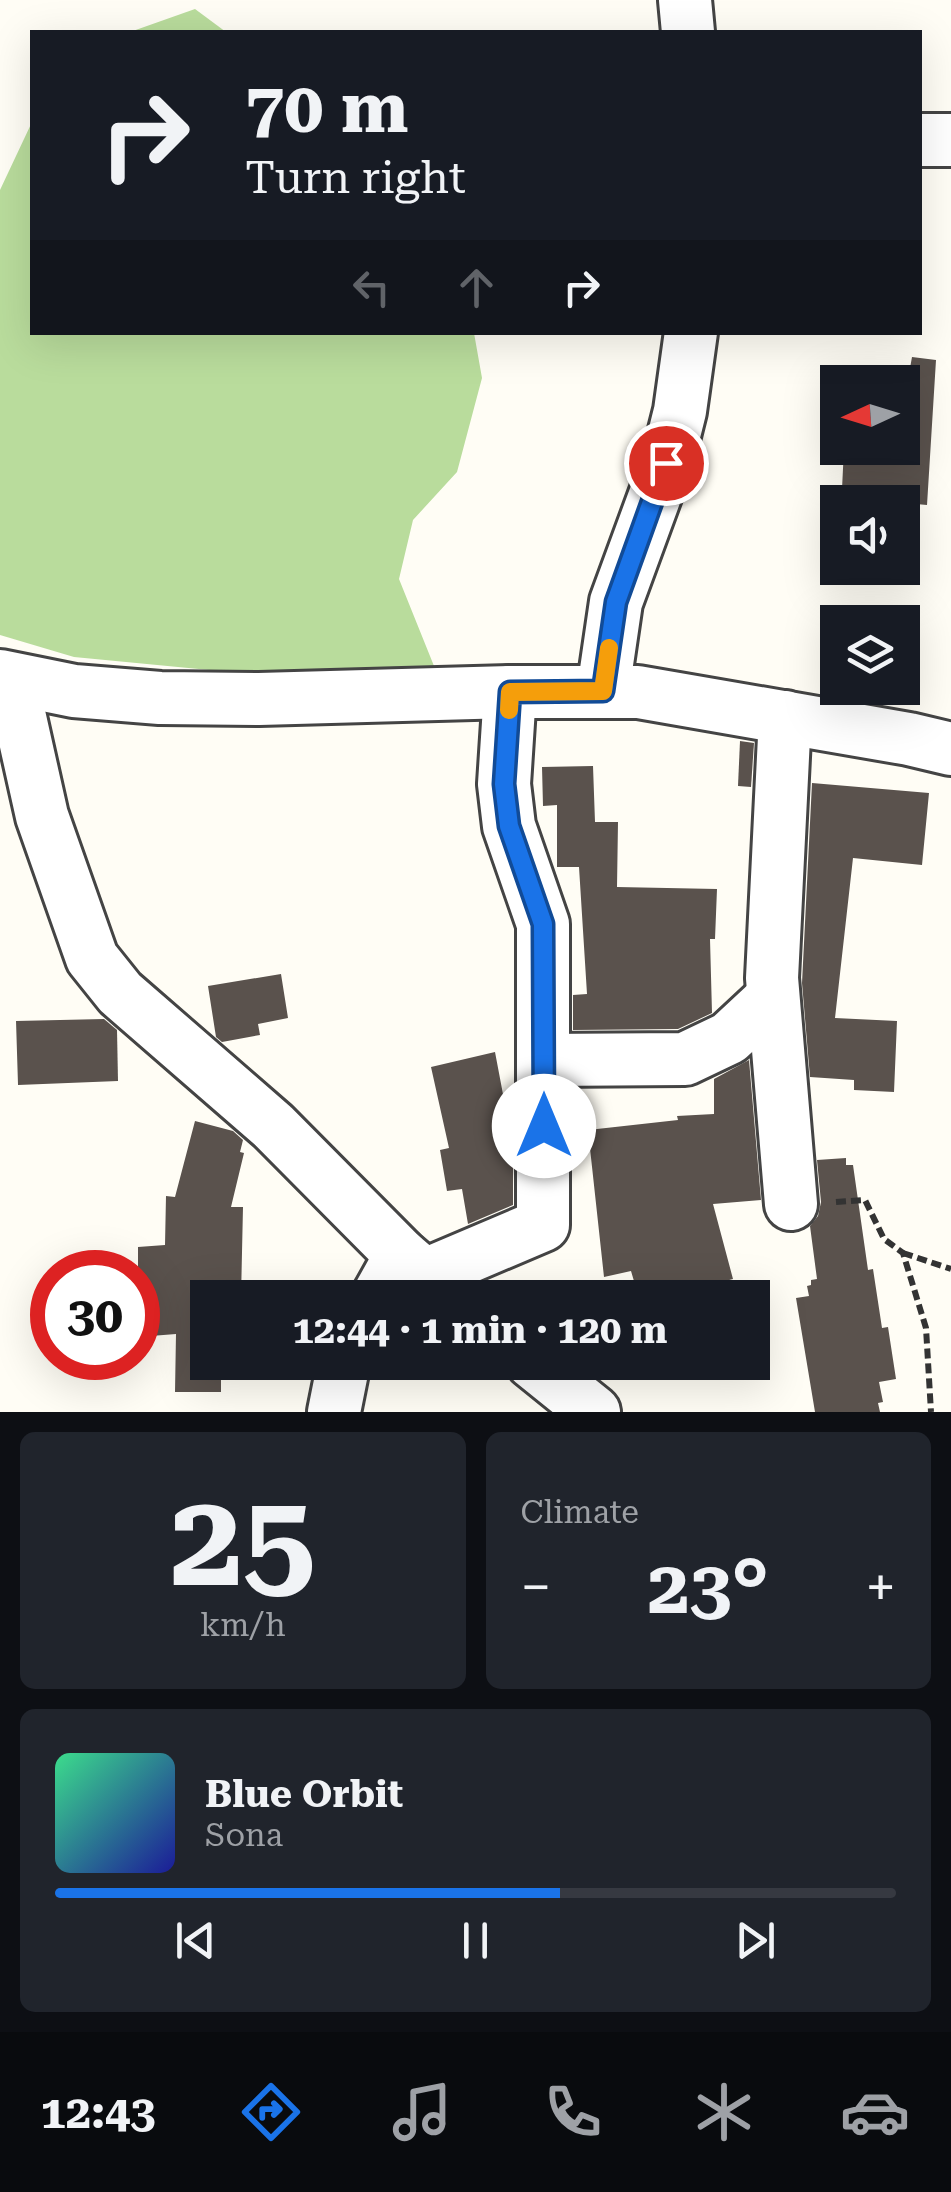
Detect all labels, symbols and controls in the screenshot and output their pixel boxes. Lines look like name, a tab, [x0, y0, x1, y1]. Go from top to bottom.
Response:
text: 70 m	[245, 67, 409, 149]
icon: right	[80, 70, 210, 200]
text: Turn right	[245, 151, 466, 204]
icon: left	[344, 260, 399, 315]
icon: ahead	[449, 260, 504, 315]
icon: right	[554, 260, 609, 315]
north arrow	[820, 365, 920, 465]
map controls	[820, 365, 920, 705]
pin	[624, 421, 709, 506]
icon: arrive	[639, 436, 694, 491]
button: sound	[820, 485, 920, 585]
button: layers	[820, 605, 920, 705]
position arrow	[492, 1074, 596, 1178]
speed limit sign: 30	[30, 1250, 160, 1380]
text: 12:44 · 1 min · 120 m	[293, 1308, 667, 1352]
text: 25	[170, 1464, 316, 1617]
text: Climate	[521, 1493, 639, 1531]
text: 23°	[648, 1543, 769, 1631]
text: −	[521, 1555, 551, 1619]
text: +	[865, 1555, 896, 1619]
text: km/h	[200, 1606, 286, 1644]
text: Blue Orbit	[205, 1772, 403, 1816]
text: Sona	[205, 1816, 283, 1854]
icon: previous	[168, 1913, 223, 1968]
icon: pause	[448, 1913, 503, 1968]
icon: next	[728, 1913, 783, 1968]
icon: directions	[236, 2077, 306, 2147]
icon: music	[387, 2077, 457, 2147]
icon: phone	[538, 2077, 608, 2147]
icon: climate	[689, 2077, 759, 2147]
icon: car	[840, 2077, 910, 2147]
text: 12:43	[41, 2086, 155, 2139]

